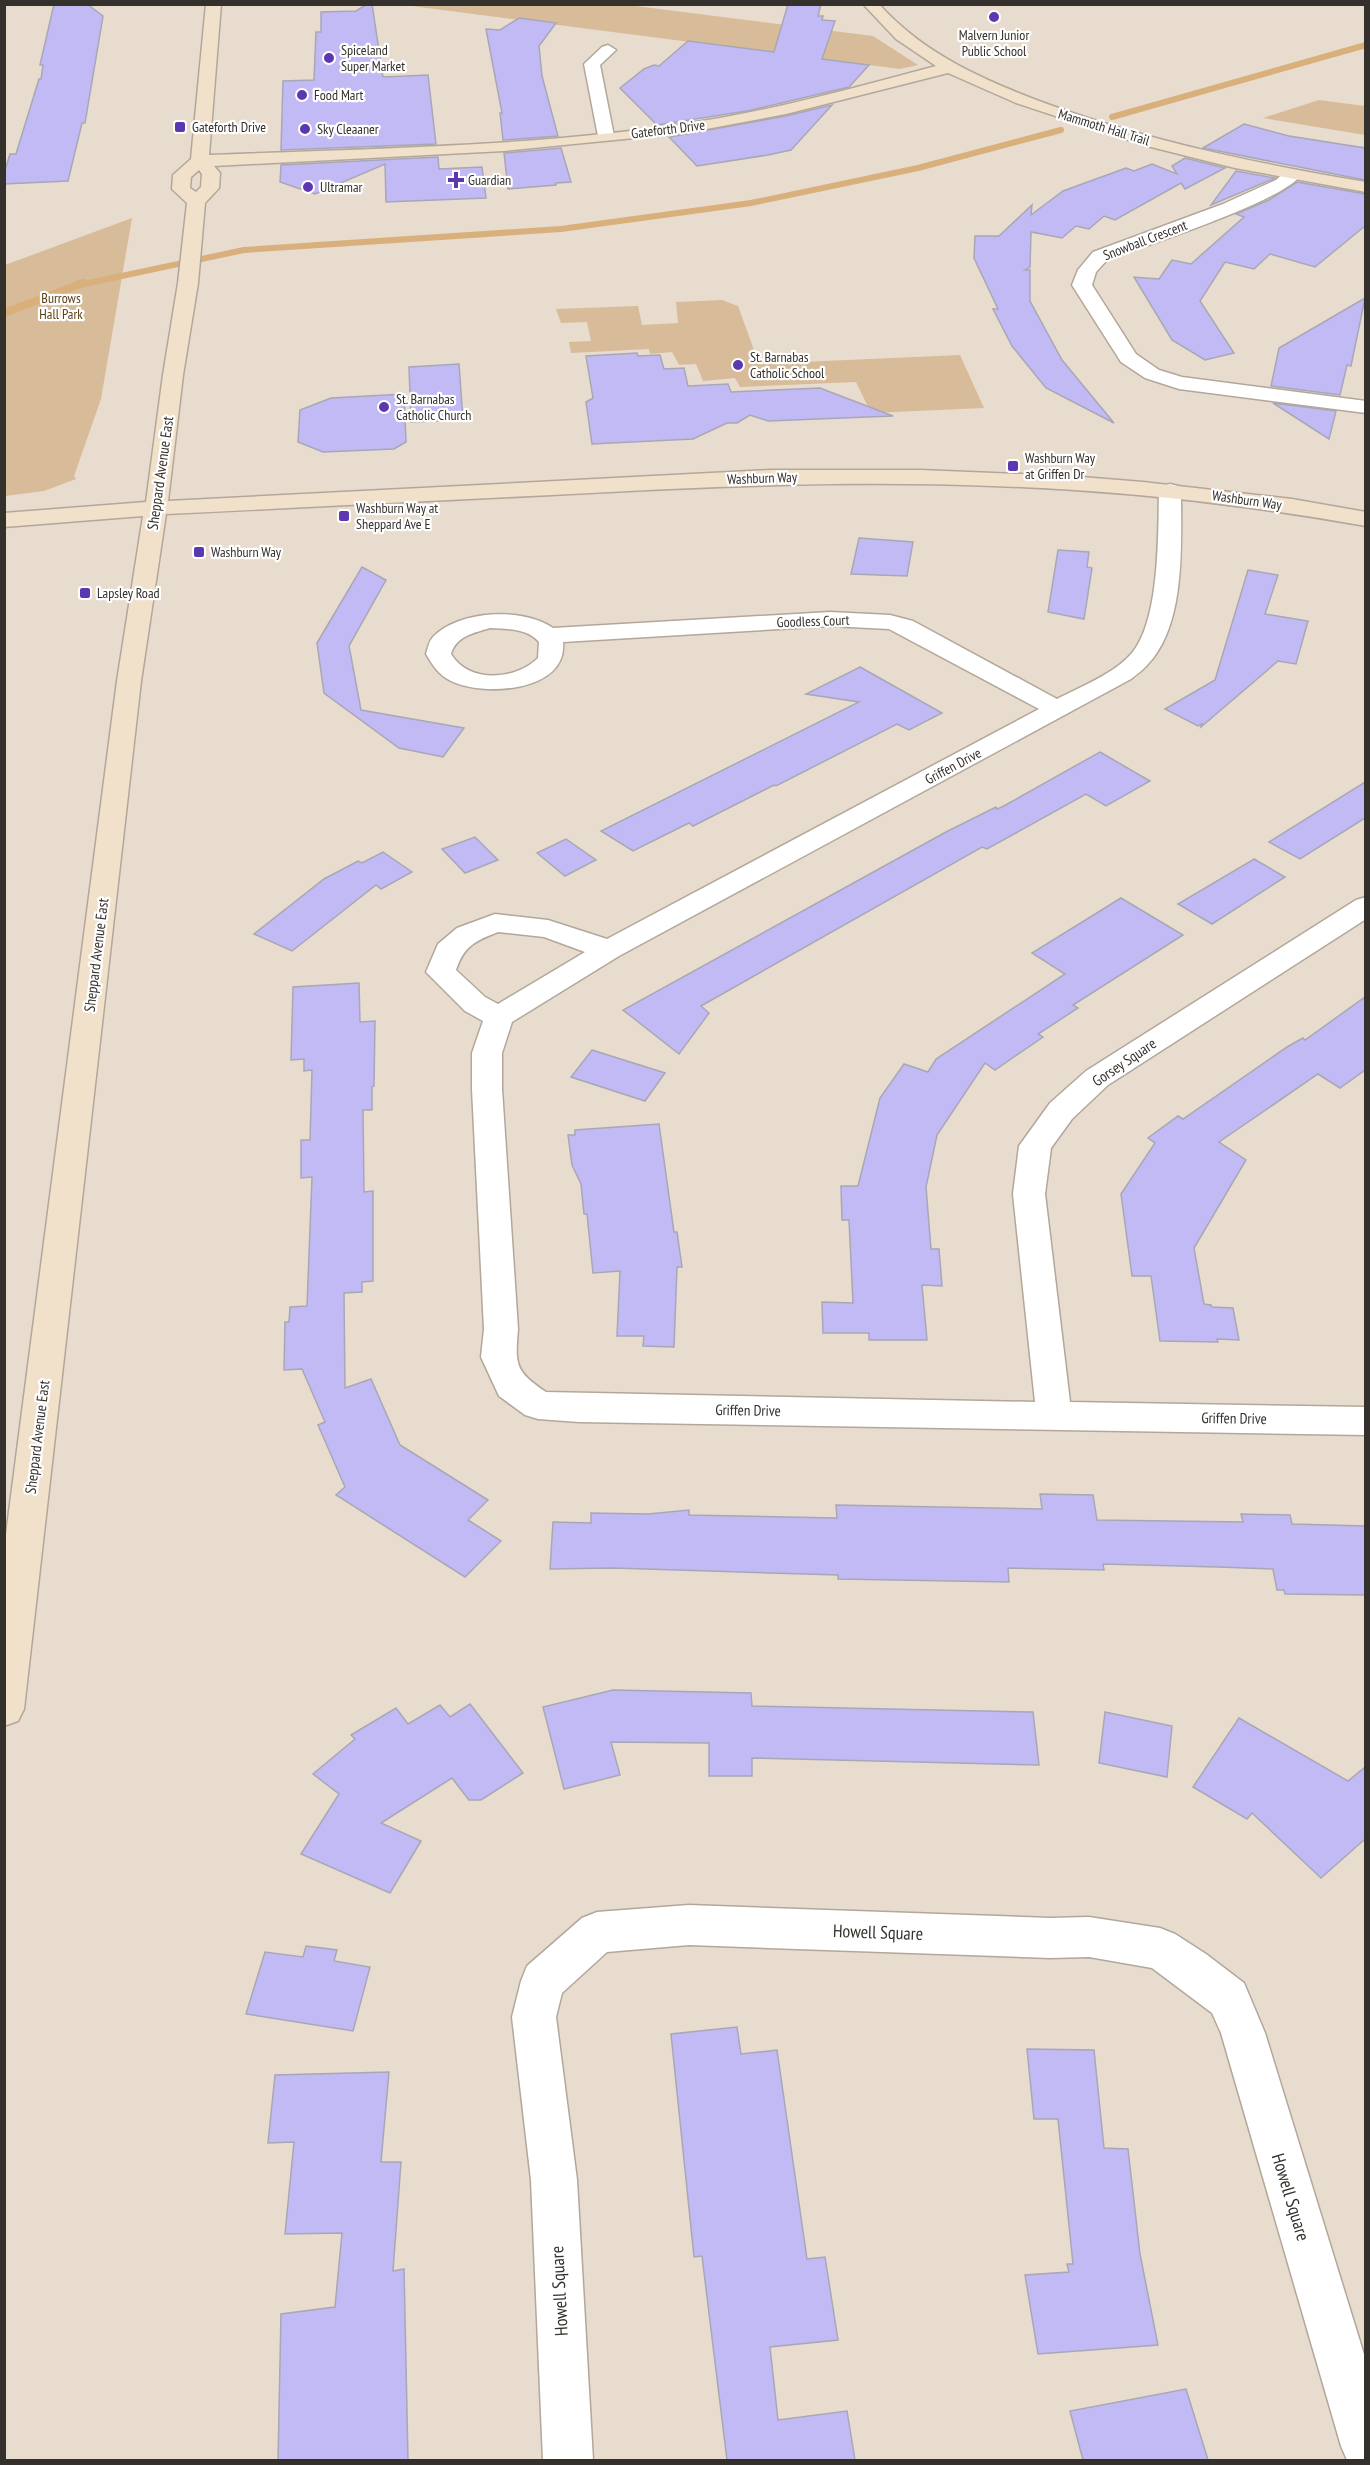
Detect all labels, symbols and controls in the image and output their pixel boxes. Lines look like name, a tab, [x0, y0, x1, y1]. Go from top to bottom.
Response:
marker: Malvern Junior Public School	[987, 10, 1001, 24]
place label: Malvern Junior Public School	[959, 26, 1029, 60]
place label: Spiceland Super Market	[341, 41, 405, 75]
marker: Spiceland Super Market	[322, 51, 336, 65]
place label: Food Mart	[314, 86, 364, 104]
marker: Food Mart	[295, 88, 309, 102]
street label: Mammoth Hall Trail	[1056, 105, 1153, 150]
street label: Gateforth Drive	[630, 116, 706, 142]
place label: Gateforth Drive	[192, 118, 266, 136]
marker: Gateforth Drive	[173, 120, 187, 134]
place label: Sky Cleaaner	[317, 120, 379, 138]
marker: Sky Cleaaner	[298, 122, 312, 136]
place label: Guardian	[468, 171, 511, 189]
marker: Guardian	[449, 173, 463, 187]
place label: Ultramar	[320, 178, 363, 196]
marker: Ultramar	[301, 180, 315, 194]
street label: Snowball Crescent	[1100, 216, 1190, 264]
park label: Burrows Hall Park	[39, 289, 83, 323]
place label: St. Barnabas Catholic School	[750, 348, 825, 382]
marker: St. Barnabas Catholic School	[731, 358, 745, 372]
place label: St. Barnabas Catholic Church	[396, 390, 472, 424]
marker: St. Barnabas Catholic Church	[377, 400, 391, 414]
street label: Sheppard Avenue East	[143, 415, 177, 531]
place label: Washburn Way at Griffen Dr	[1025, 449, 1096, 483]
marker: Washburn Way at Griffen Dr	[1006, 459, 1020, 473]
street label: Washburn Way	[727, 468, 798, 488]
street label: Washburn Way	[1211, 486, 1284, 514]
place label: Washburn Way at Sheppard Ave E	[356, 499, 438, 533]
marker: Washburn Way at Sheppard Ave E	[337, 509, 351, 523]
place label: Washburn Way	[211, 543, 282, 561]
marker: Washburn Way	[192, 545, 206, 559]
place label: Lapsley Road	[97, 584, 160, 602]
marker: Lapsley Road	[78, 586, 92, 600]
street label: Goodless Court	[776, 611, 850, 631]
street label: Griffen Drive	[922, 744, 984, 788]
street label: Sheppard Avenue East	[80, 897, 112, 1013]
street label: Gorsey Square	[1088, 1034, 1160, 1090]
street label: Sheppard Avenue East	[21, 1379, 53, 1495]
street label: Griffen Drive	[715, 1400, 781, 1420]
street label: Griffen Drive	[1201, 1408, 1267, 1428]
street label: Howell Square	[833, 1919, 923, 1945]
street label: Howell Square	[1267, 2150, 1315, 2244]
street label: Howell Square	[545, 2245, 573, 2337]

